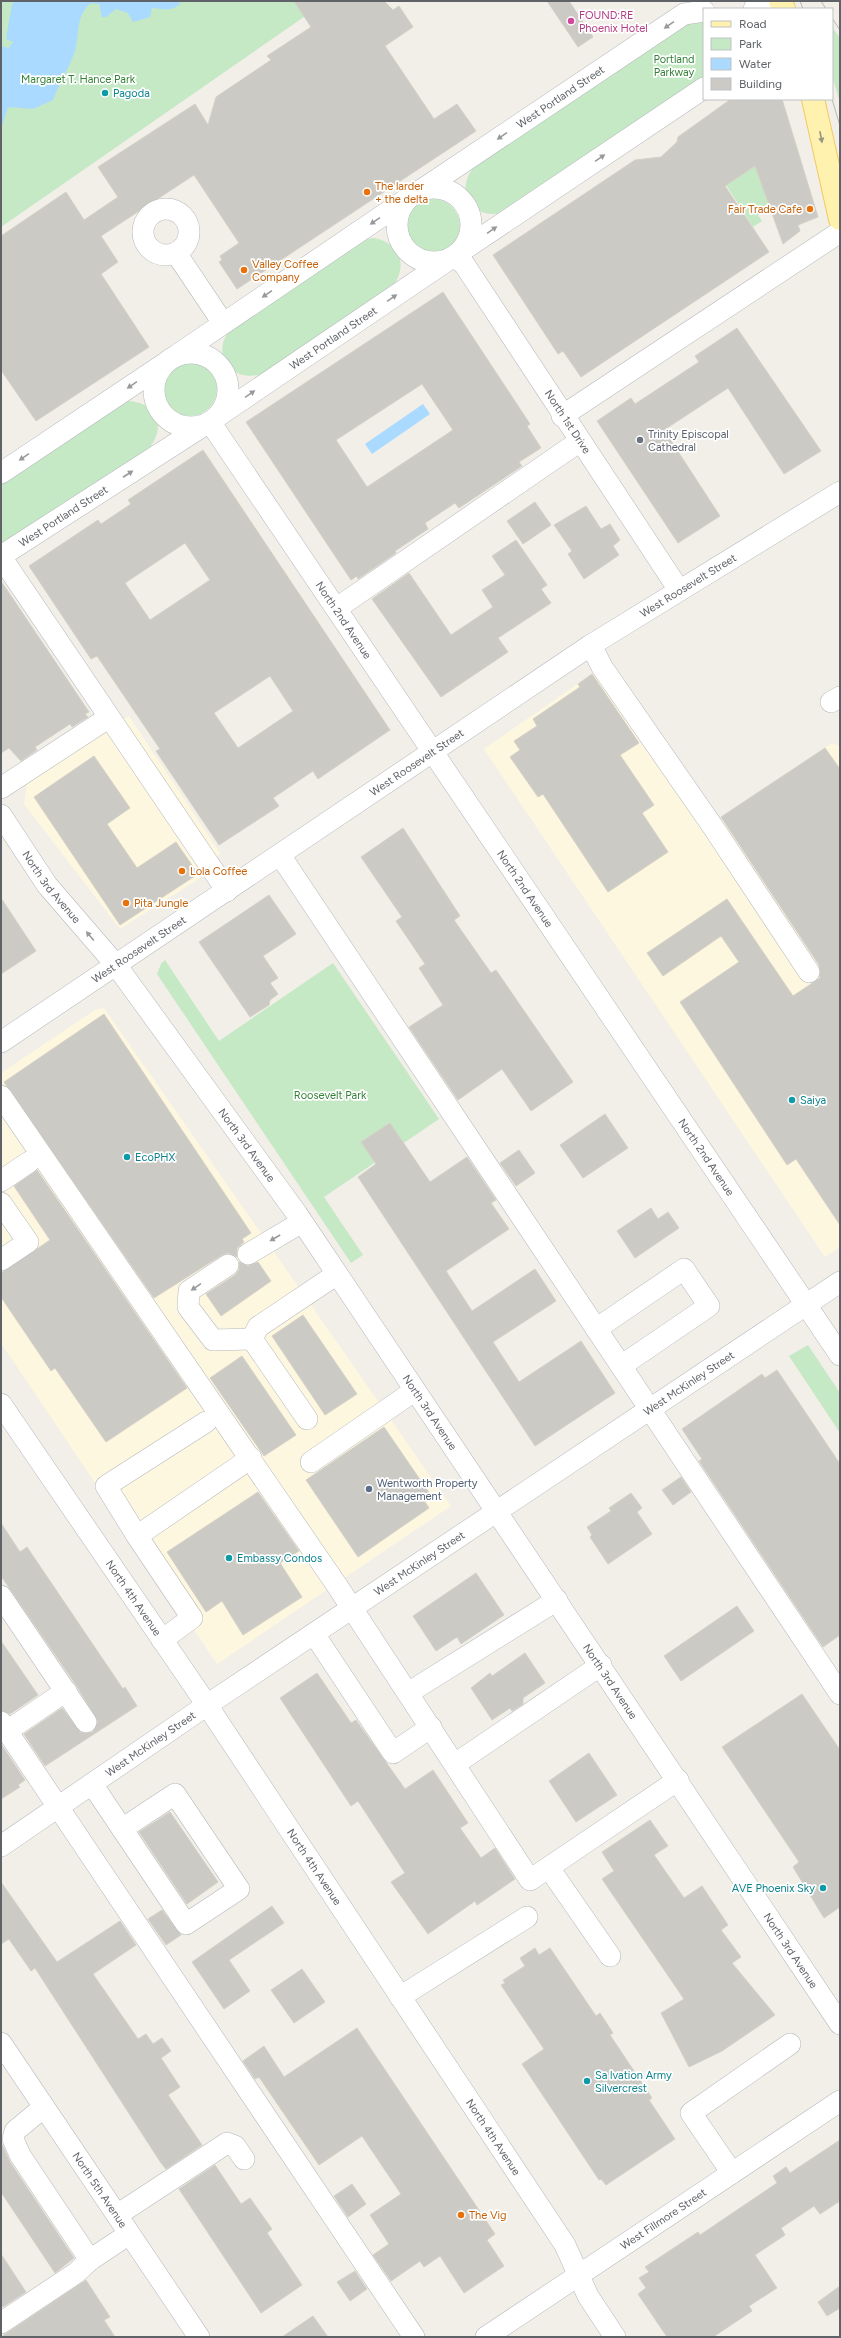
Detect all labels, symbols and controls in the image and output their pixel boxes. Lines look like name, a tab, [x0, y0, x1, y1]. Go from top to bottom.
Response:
legend	[703, 8, 833, 100]
place label: FOUND:RE Phoenix Hotel	[579, 9, 648, 35]
marker: FOUND:RE Phoenix Hotel	[566, 16, 576, 26]
text: Road	[739, 17, 767, 31]
one-way arrow	[663, 21, 674, 29]
text: Park	[739, 37, 762, 51]
park label: Portland Parkway	[653, 53, 695, 79]
text: Water	[739, 57, 771, 71]
street label: West Portland Street	[514, 63, 607, 131]
park label: Margaret T. Hance Park	[21, 73, 136, 86]
text: Building	[739, 77, 782, 91]
place label: Pagoda	[113, 87, 150, 100]
marker: Pagoda	[100, 88, 110, 98]
one-way arrow	[818, 131, 824, 143]
one-way arrow	[497, 132, 507, 140]
one-way arrow	[595, 154, 606, 162]
place label: The larder + the delta	[375, 180, 428, 206]
marker: The larder + the delta	[362, 187, 372, 197]
place label: Fair Trade Cafe	[728, 203, 802, 216]
marker: Fair Trade Cafe	[805, 204, 815, 214]
one-way arrow	[370, 217, 380, 225]
one-way arrow	[487, 226, 498, 234]
place label: Valley Coffee Company	[252, 258, 318, 284]
marker: Valley Coffee Company	[239, 265, 249, 275]
one-way arrow	[262, 290, 273, 297]
one-way arrow	[387, 294, 398, 302]
street label: West Portland Street	[287, 304, 379, 372]
one-way arrow	[127, 381, 137, 389]
street label: North 1st Drive	[542, 387, 594, 456]
one-way arrow	[245, 390, 255, 398]
place label: Trinity Episcopal Cathedral	[648, 428, 729, 454]
marker: Trinity Episcopal Cathedral	[635, 435, 645, 445]
one-way arrow	[19, 453, 29, 461]
one-way arrow	[122, 471, 134, 478]
street label: West Portland Street	[16, 483, 110, 549]
street label: West Roosevelt Street	[637, 551, 739, 620]
street label: North 2nd Avenue	[313, 579, 374, 661]
street label: West Roosevelt Street	[367, 726, 466, 799]
street label: North 3rd Avenue	[20, 848, 83, 926]
street label: North 2nd Avenue	[494, 848, 556, 930]
place label: Lola Coffee	[190, 865, 247, 878]
marker: Lola Coffee	[177, 866, 187, 876]
place label: Pita Jungle	[134, 897, 188, 910]
marker: Pita Jungle	[121, 898, 131, 908]
street label: West Roosevelt Street	[89, 913, 188, 986]
one-way arrow	[85, 930, 94, 941]
park label: Roosevelt Park	[294, 1089, 367, 1102]
place label: Saiya	[800, 1094, 826, 1107]
marker: Saiya	[787, 1095, 797, 1105]
street label: North 3rd Avenue	[216, 1106, 278, 1184]
street label: North 2nd Avenue	[676, 1116, 737, 1198]
place label: EcoPHX	[135, 1151, 175, 1164]
marker: EcoPHX	[122, 1152, 132, 1162]
one-way arrow	[269, 1234, 281, 1241]
one-way arrow	[191, 1283, 201, 1291]
street label: West McKinley Street	[641, 1348, 737, 1418]
street label: North 3rd Avenue	[400, 1372, 460, 1452]
place label: Wentworth Property Management	[377, 1477, 478, 1503]
marker: Wentworth Property Management	[364, 1484, 374, 1494]
street label: West McKinley Street	[371, 1528, 467, 1598]
place label: Embassy Condos	[237, 1552, 322, 1565]
marker: Embassy Condos	[224, 1553, 234, 1563]
street label: North 4th Avenue	[103, 1558, 164, 1638]
street label: North 3rd Avenue	[581, 1641, 640, 1722]
street label: West McKinley Street	[103, 1708, 198, 1779]
street label: North 4th Avenue	[284, 1826, 344, 1907]
place label: AVE Phoenix Sky	[732, 1882, 815, 1895]
marker: AVE Phoenix Sky	[818, 1883, 828, 1893]
street label: North 3rd Avenue	[761, 1910, 821, 1991]
place label: Sa lvation Army Silvercrest	[595, 2069, 672, 2095]
marker: Sa lvation Army Silvercrest	[582, 2076, 592, 2086]
street label: North 4th Avenue	[463, 2096, 523, 2178]
street label: North 5th Avenue	[70, 2150, 130, 2230]
street label: West Fillmore Street	[618, 2186, 709, 2252]
place label: The Vig	[469, 2209, 507, 2222]
marker: The Vig	[456, 2210, 466, 2220]

